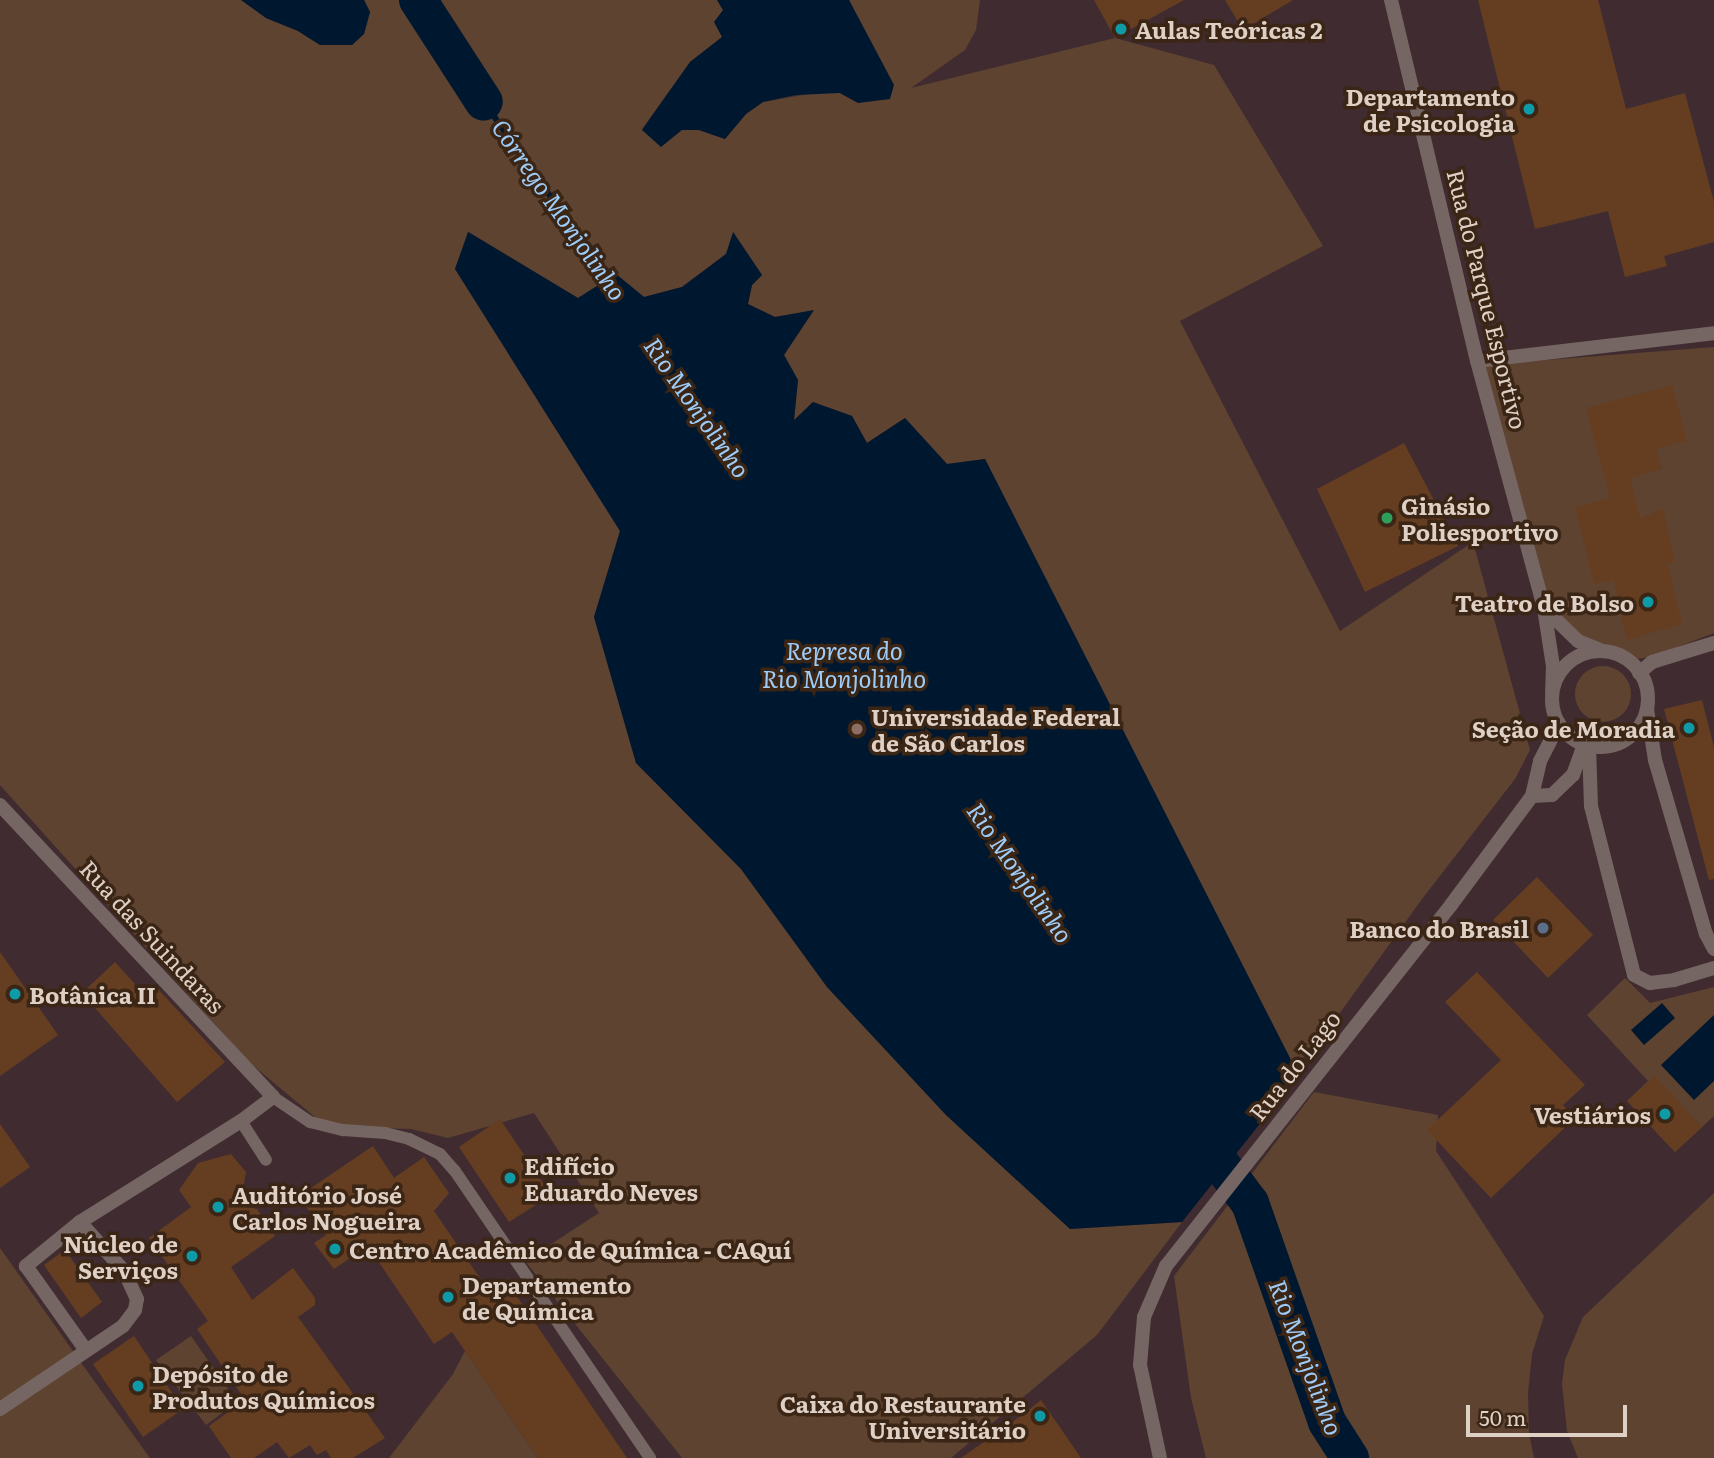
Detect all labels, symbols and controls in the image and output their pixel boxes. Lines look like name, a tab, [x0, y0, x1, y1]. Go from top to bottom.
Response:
place label: Aulas Teóricas 2	[1135, 15, 1323, 43]
marker: Aulas Teóricas 2	[1113, 21, 1129, 37]
place label: Departamento de Psicologia	[1346, 82, 1515, 136]
marker: Departamento de Psicologia	[1521, 101, 1537, 117]
water label: Córrego Monjolinho	[487, 113, 633, 305]
street label: Rua do Parque Esportivo	[1442, 166, 1534, 432]
water label: Rio Monjolinho	[639, 331, 757, 483]
place label: Ginásio Poliesportivo	[1401, 491, 1559, 545]
marker: Ginásio Poliesportivo	[1379, 510, 1395, 526]
place label: Teatro de Bolso	[1455, 588, 1634, 616]
marker: Teatro de Bolso	[1640, 594, 1656, 610]
water label: Represa do Rio Monjolinho	[762, 636, 926, 692]
place label: Universidade Federal de São Carlos	[871, 702, 1120, 756]
place label: Seção de Moradia	[1472, 714, 1675, 742]
marker: Seção de Moradia	[1681, 720, 1697, 736]
marker: Universidade Federal de São Carlos	[849, 721, 865, 737]
water label: Rio Monjolinho	[962, 796, 1080, 948]
street label: Rua das Suindaras	[75, 854, 231, 1018]
place label: Banco do Brasil	[1349, 914, 1529, 942]
marker: Banco do Brasil	[1535, 920, 1551, 936]
place label: Botânica II	[29, 980, 156, 1008]
marker: Botânica II	[7, 986, 23, 1002]
street label: Rua do Lago	[1242, 1004, 1346, 1126]
place label: Vestiários	[1534, 1100, 1651, 1128]
marker: Vestiários	[1657, 1106, 1673, 1122]
place label: Edifício Eduardo Neves	[524, 1151, 698, 1205]
marker: Edifício Eduardo Neves	[502, 1170, 518, 1186]
place label: Auditório José Carlos Nogueira	[232, 1180, 421, 1234]
marker: Auditório José Carlos Nogueira	[210, 1199, 226, 1215]
place label: Núcleo de Serviços	[63, 1229, 178, 1283]
place label: Centro Acadêmico de Química - CAQuí	[349, 1235, 791, 1263]
marker: Centro Acadêmico de Química - CAQuí	[327, 1241, 343, 1257]
marker: Núcleo de Serviços	[184, 1248, 200, 1264]
place label: Departamento de Química	[462, 1270, 631, 1324]
water label: Rio Monjolinho	[1264, 1275, 1350, 1439]
marker: Departamento de Química	[440, 1289, 456, 1305]
place label: Depósito de Produtos Químicos	[152, 1359, 375, 1413]
marker: Depósito de Produtos Químicos	[130, 1378, 146, 1394]
place label: Caixa do Restaurante Universitário	[780, 1389, 1026, 1443]
scale bar	[1469, 1392, 1630, 1436]
text: 50 m	[1479, 1401, 1526, 1432]
marker: Caixa do Restaurante Universitário	[1032, 1408, 1048, 1424]

